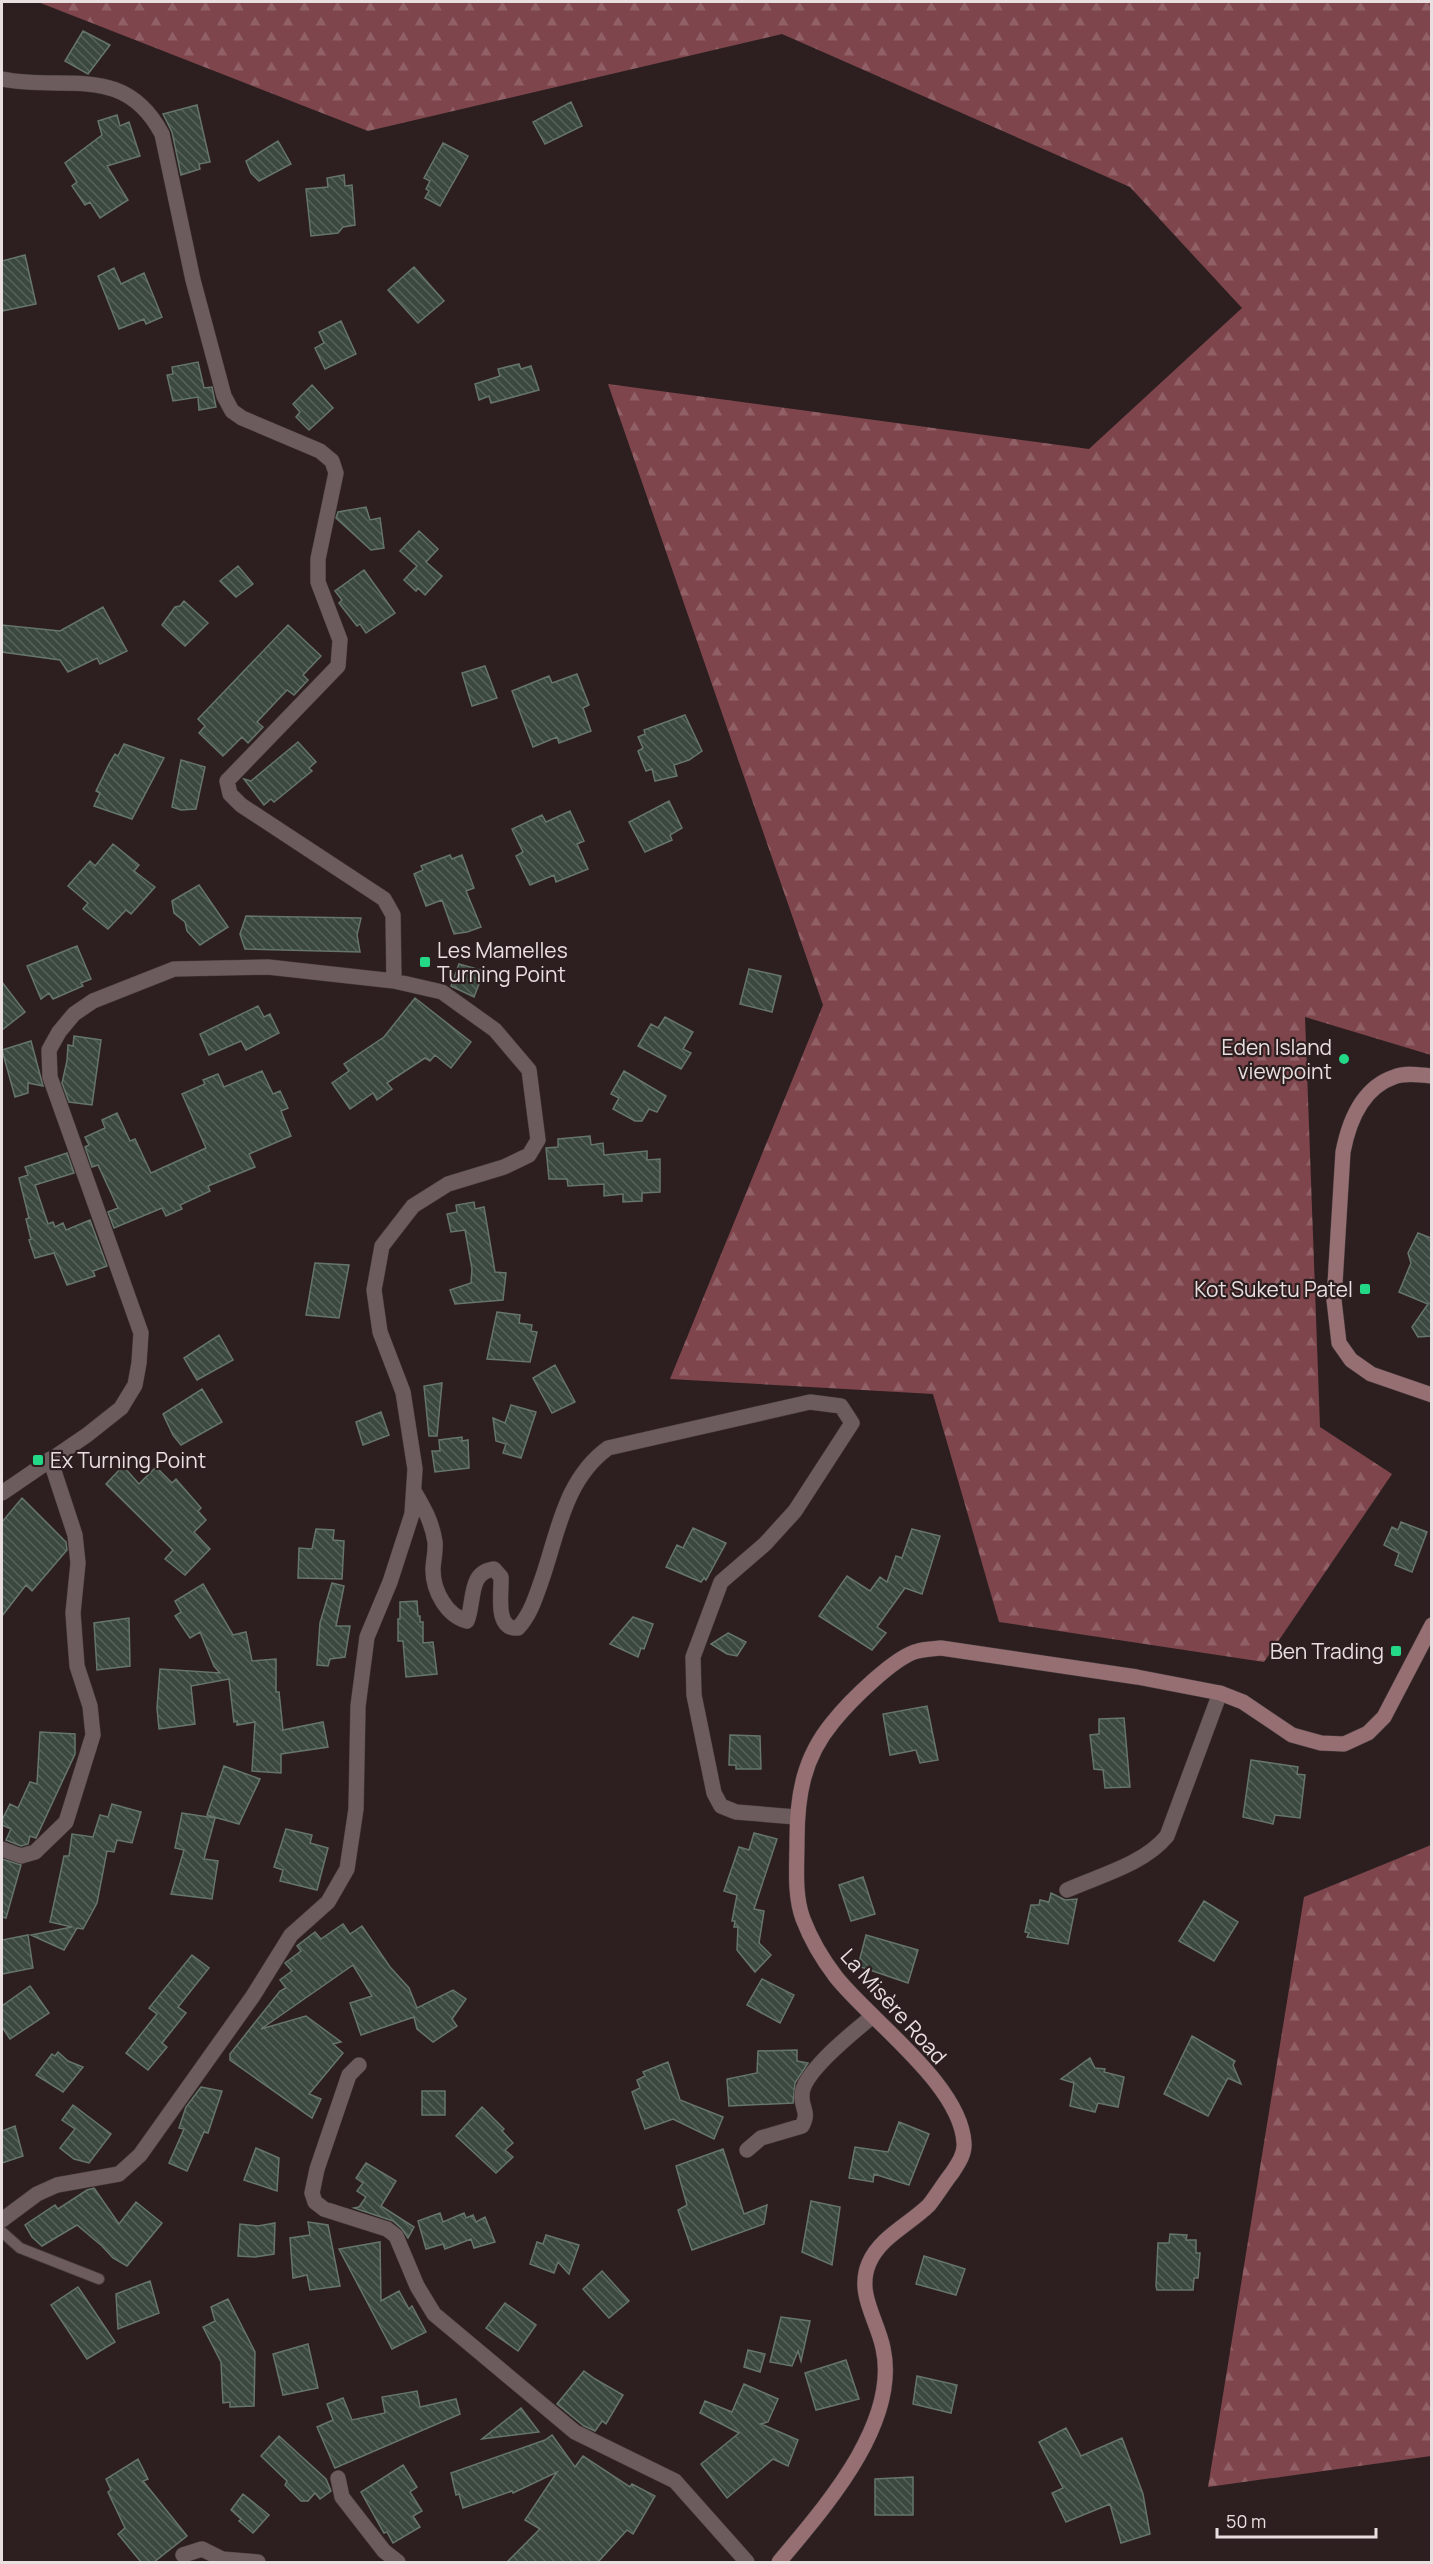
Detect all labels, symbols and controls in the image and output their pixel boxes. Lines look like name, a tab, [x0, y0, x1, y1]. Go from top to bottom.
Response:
place label: Les Mamelles Turning Point	[437, 936, 568, 988]
marker: Les Mamelles Turning Point	[418, 955, 432, 969]
place label: Eden Island viewpoint	[1222, 1033, 1332, 1085]
marker: Eden Island viewpoint	[1337, 1052, 1351, 1066]
place label: Kot Suketu Patel	[1194, 1275, 1353, 1303]
marker: Kot Suketu Patel	[1358, 1282, 1372, 1296]
place label: Ex Turning Point	[50, 1446, 206, 1474]
marker: Ex Turning Point	[31, 1453, 45, 1467]
place label: Ben Trading	[1270, 1637, 1384, 1665]
marker: Ben Trading	[1389, 1644, 1403, 1658]
street label: La Misère Road	[835, 1942, 953, 2070]
scale bar	[1217, 2501, 1376, 2539]
text: 50 m	[1226, 2509, 1266, 2533]

